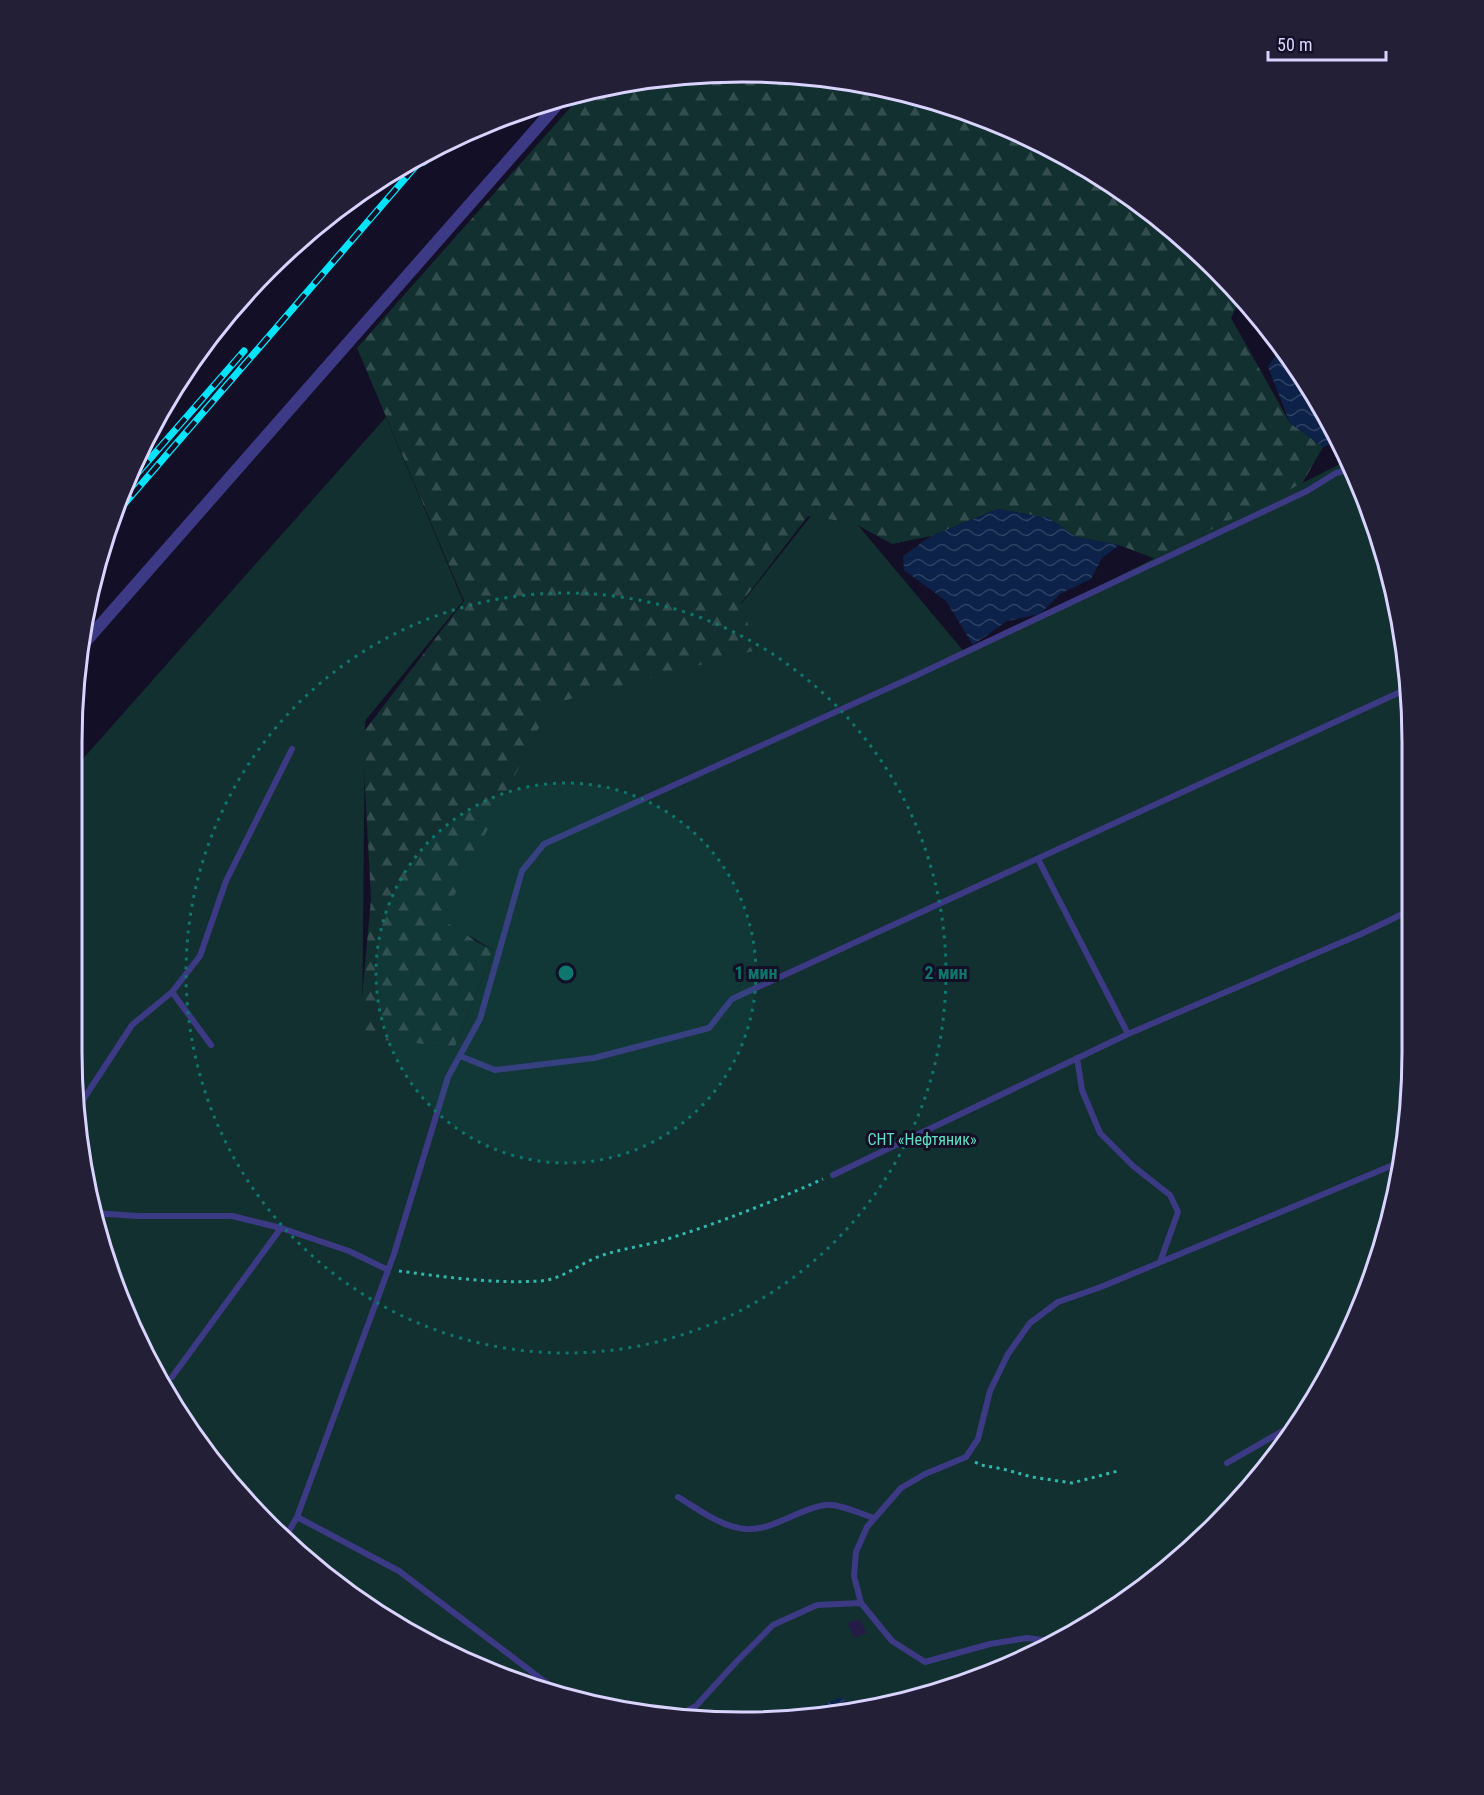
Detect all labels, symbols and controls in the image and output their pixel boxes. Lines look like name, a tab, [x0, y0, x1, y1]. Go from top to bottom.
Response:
scale bar	[1268, 24, 1386, 62]
text: 50 m	[1277, 34, 1312, 55]
text: 1 мин	[734, 962, 778, 983]
text: 2 мин	[924, 962, 968, 983]
centre of rings	[556, 963, 576, 983]
park label: СНТ «Нефтяник»	[867, 1130, 977, 1149]

